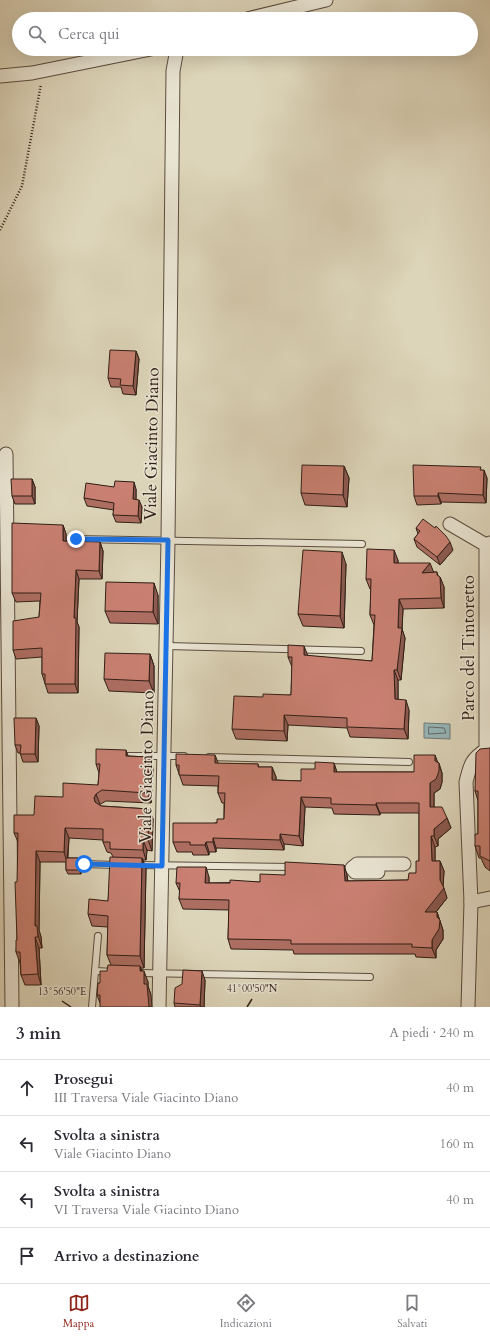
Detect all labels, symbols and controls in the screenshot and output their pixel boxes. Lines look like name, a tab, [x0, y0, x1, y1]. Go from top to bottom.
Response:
search box	[12, 12, 478, 56]
icon: search	[26, 23, 48, 45]
text: Cerca qui	[58, 24, 120, 44]
street label: Viale Giacinto Diano	[139, 367, 164, 521]
route end	[67, 530, 85, 548]
street label: Parco del Tintoretto	[457, 575, 480, 721]
street label: Viale Giacinto Diano	[134, 690, 159, 844]
route start	[75, 855, 93, 873]
text: 41°00'50"N	[227, 982, 278, 996]
text: 13°56'50"E	[38, 985, 86, 999]
text: 3 min	[16, 1022, 61, 1045]
text: A piedi · 240 m	[389, 1024, 474, 1042]
text: Prosegui	[54, 1069, 113, 1089]
icon: ahead	[16, 1077, 38, 1099]
text: 40 m	[446, 1079, 474, 1097]
text: III Traversa Viale Giacinto Diano	[54, 1089, 238, 1107]
text: Svolta a sinistra	[54, 1125, 160, 1145]
icon: left	[16, 1133, 38, 1155]
text: 160 m	[440, 1135, 474, 1153]
text: Viale Giacinto Diano	[54, 1145, 171, 1163]
text: Svolta a sinistra	[54, 1181, 160, 1201]
icon: left	[16, 1189, 38, 1211]
text: 40 m	[446, 1191, 474, 1209]
text: VI Traversa Viale Giacinto Diano	[54, 1201, 239, 1219]
icon: arrive	[16, 1245, 38, 1267]
text: Arrivo a destinazione	[54, 1246, 200, 1266]
tab: Mappa	[63, 1292, 94, 1331]
tab: Indicazioni	[220, 1292, 272, 1331]
tab: Salvati	[397, 1292, 427, 1331]

